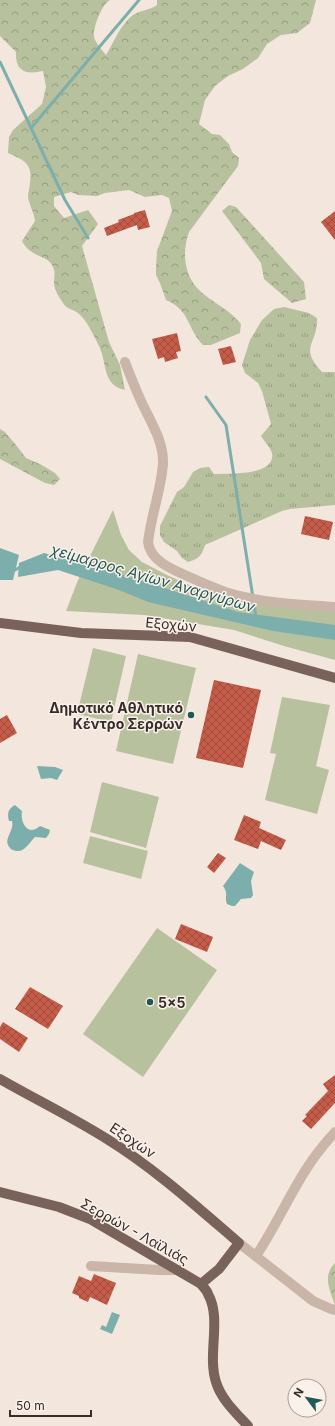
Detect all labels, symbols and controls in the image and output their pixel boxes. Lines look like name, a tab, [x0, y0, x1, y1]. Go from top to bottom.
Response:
water label: χείμαρρος Αγίων Αναργύρων	[48, 539, 258, 617]
street label: Εξοχών	[145, 613, 197, 635]
place label: Δημοτικό Αθλητικό Κέντρο Σερρών	[49, 699, 183, 732]
marker: Δημοτικό Αθλητικό Κέντρο Σερρών	[186, 710, 196, 720]
place label: 5x5	[158, 994, 185, 1011]
marker: 5x5	[145, 997, 155, 1007]
street label: Εξοχών	[107, 1119, 159, 1161]
street label: Σερρών - Λαϊλιάς	[78, 1194, 192, 1268]
north arrow	[287, 1378, 327, 1418]
text: N	[290, 1385, 307, 1400]
scale bar	[10, 1392, 91, 1418]
text: 50 m	[16, 1398, 45, 1413]

